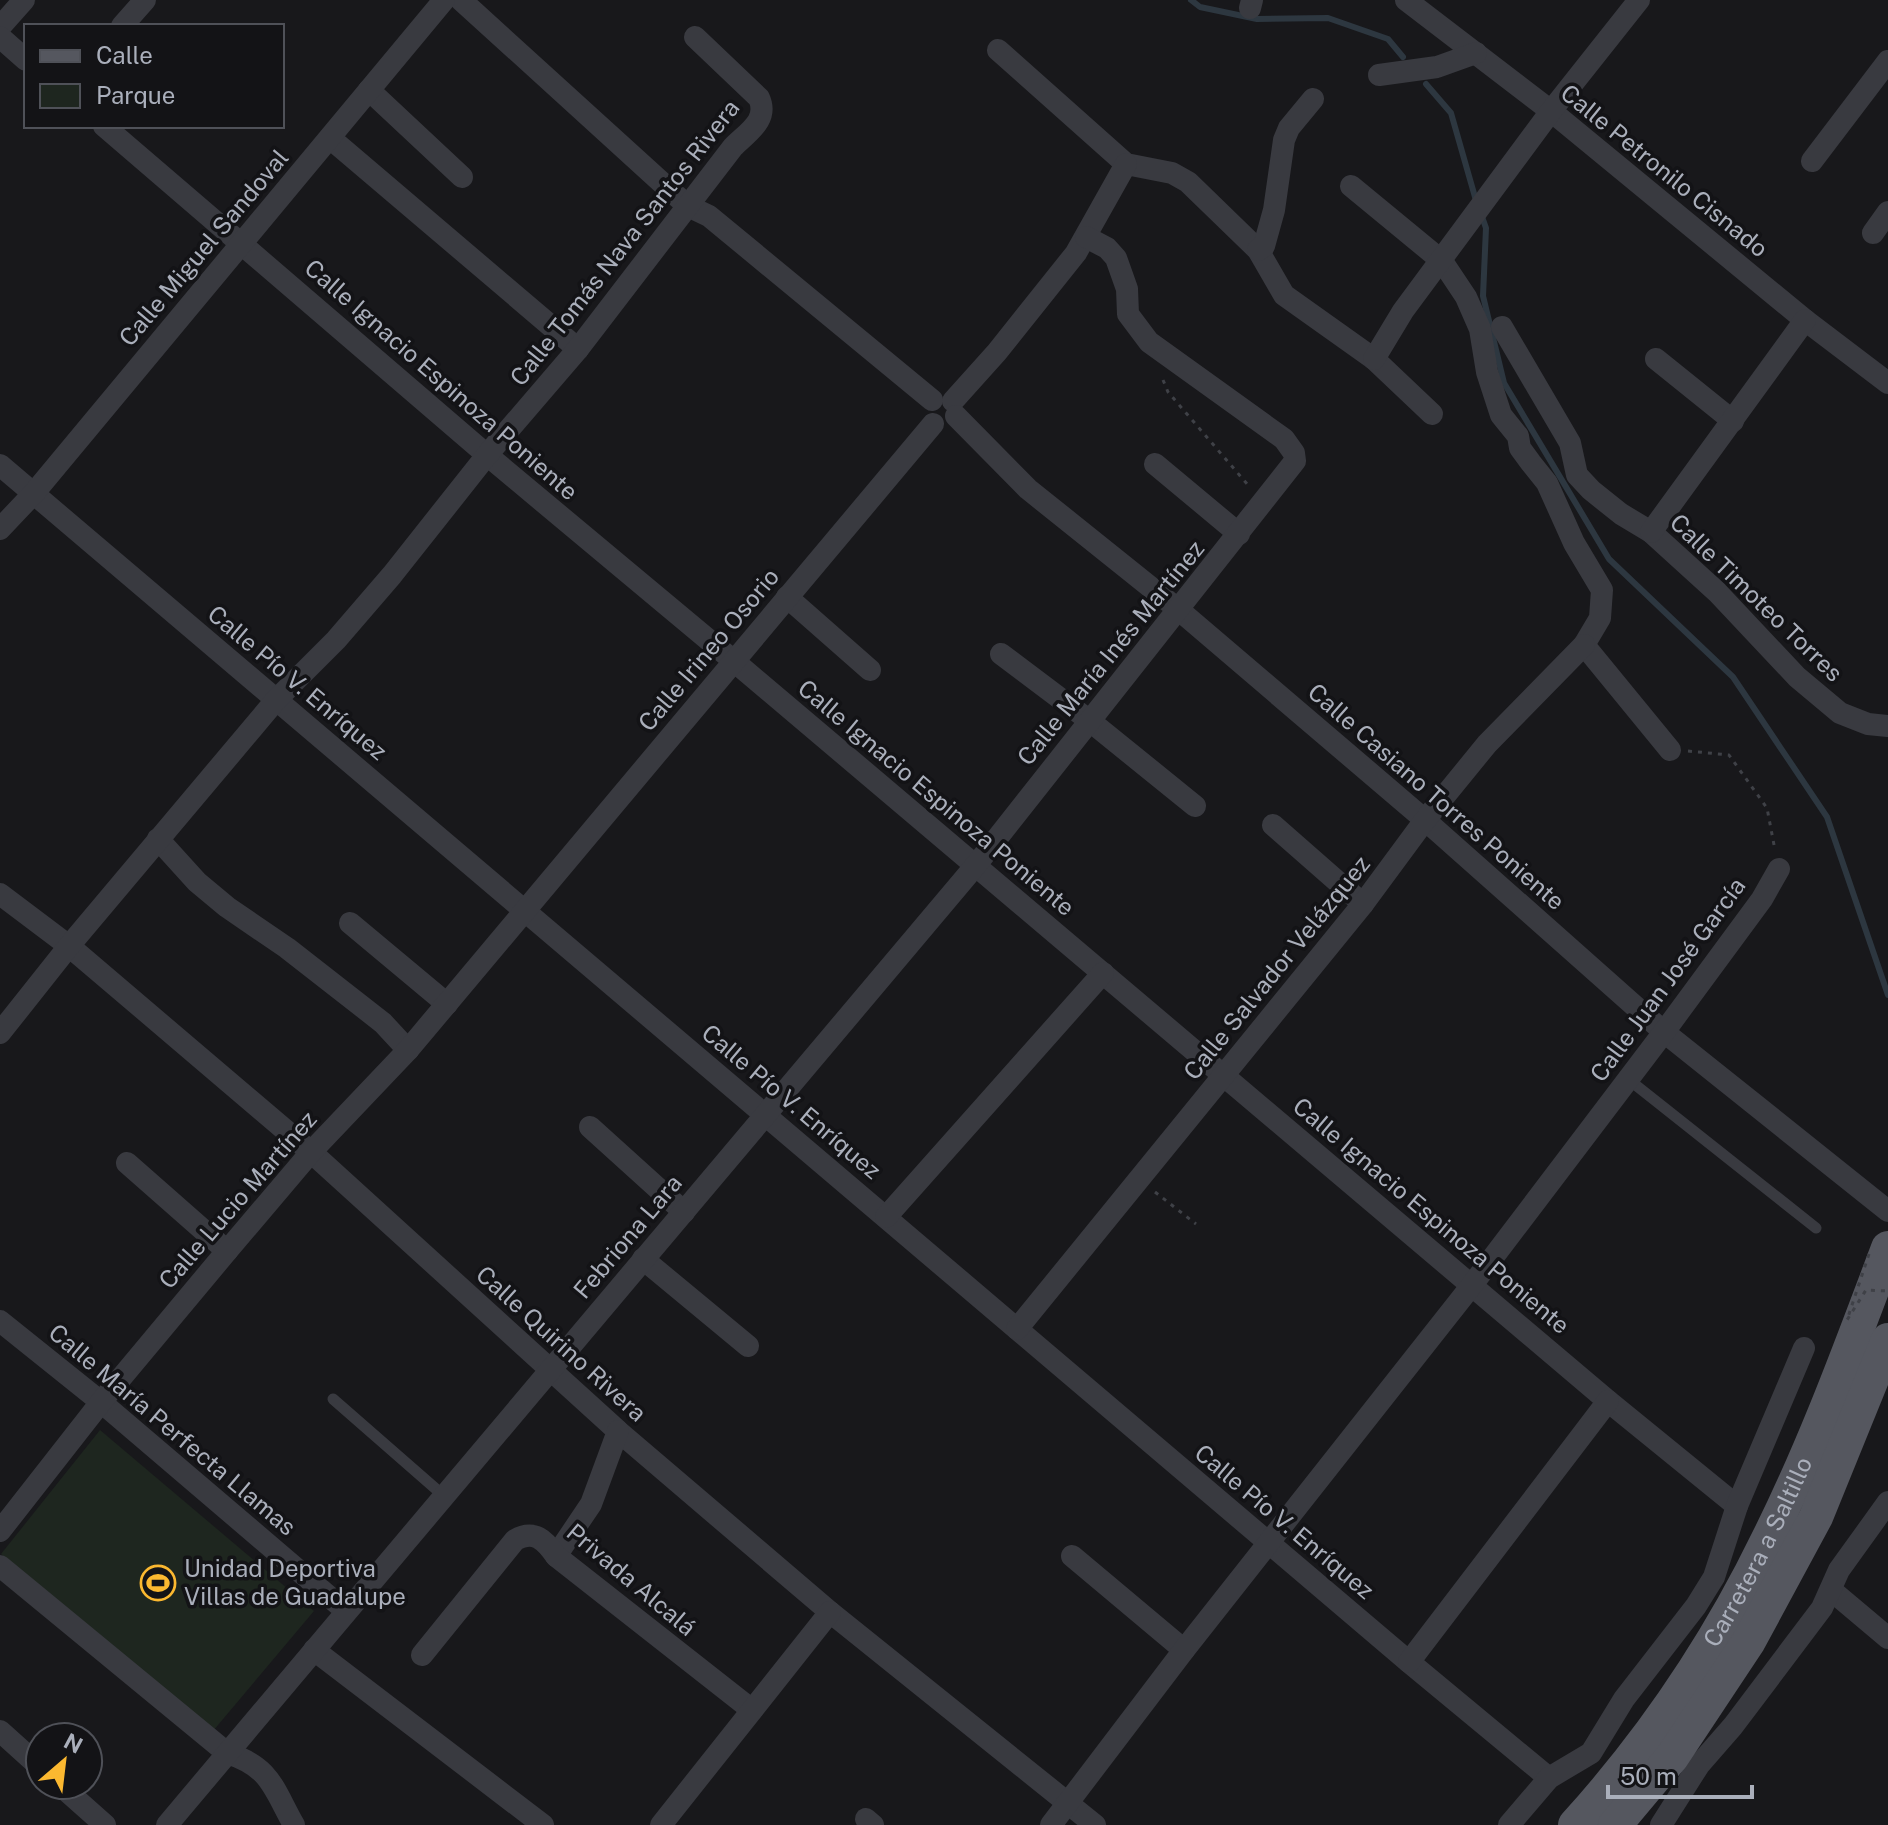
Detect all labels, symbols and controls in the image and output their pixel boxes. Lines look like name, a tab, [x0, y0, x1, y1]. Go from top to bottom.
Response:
legend	[24, 24, 284, 128]
text: Calle	[96, 41, 153, 69]
street label: Calle Petronilo Cisnado	[1556, 78, 1774, 262]
text: Parque	[96, 81, 175, 109]
street label: Calle Tomás Nava Santos Rivera	[504, 94, 745, 391]
street label: Calle Miguel Sandoval	[113, 143, 294, 351]
street label: Calle Ignacio Espinoza Poniente	[300, 253, 584, 505]
street label: Calle Timoteo Torres	[1665, 508, 1849, 687]
street label: Calle María Inés Martínez	[1011, 534, 1209, 770]
street label: Calle Irineo Osorio	[632, 562, 784, 736]
street label: Calle Pío V. Enríquez	[202, 599, 393, 765]
street label: Calle Ignacio Espinoza Poniente	[793, 673, 1081, 921]
street label: Calle Casiano Torres Poniente	[1303, 677, 1571, 915]
street label: Calle Salvador Velázquez	[1177, 850, 1375, 1085]
street label: Calle Juan José García	[1584, 872, 1751, 1087]
street label: Calle Pío V. Enríquez	[696, 1018, 887, 1184]
street label: Calle Ignacio Espinoza Poniente	[1288, 1091, 1576, 1339]
street label: Calle Lucio Martínez	[153, 1105, 322, 1294]
street label: Febriona Lara	[567, 1169, 687, 1304]
street label: Calle Quirino Rivera	[471, 1260, 652, 1427]
street label: Calle María Perfecta Llamas	[44, 1318, 302, 1541]
street label: Calle Pío V. Enríquez	[1189, 1438, 1380, 1604]
street label: Carretera a Saltillo	[1697, 1453, 1817, 1652]
street label: Privada Alcalá	[562, 1517, 702, 1641]
place label: Unidad Deportiva Villas de Guadalupe	[184, 1554, 406, 1610]
sports icon: Unidad Deportiva Villas de Guadalupe	[139, 1564, 177, 1602]
north arrow	[24, 1721, 104, 1801]
text: N	[60, 1728, 87, 1759]
scale bar	[1608, 1749, 1752, 1799]
text: 50 m	[1620, 1762, 1677, 1790]

